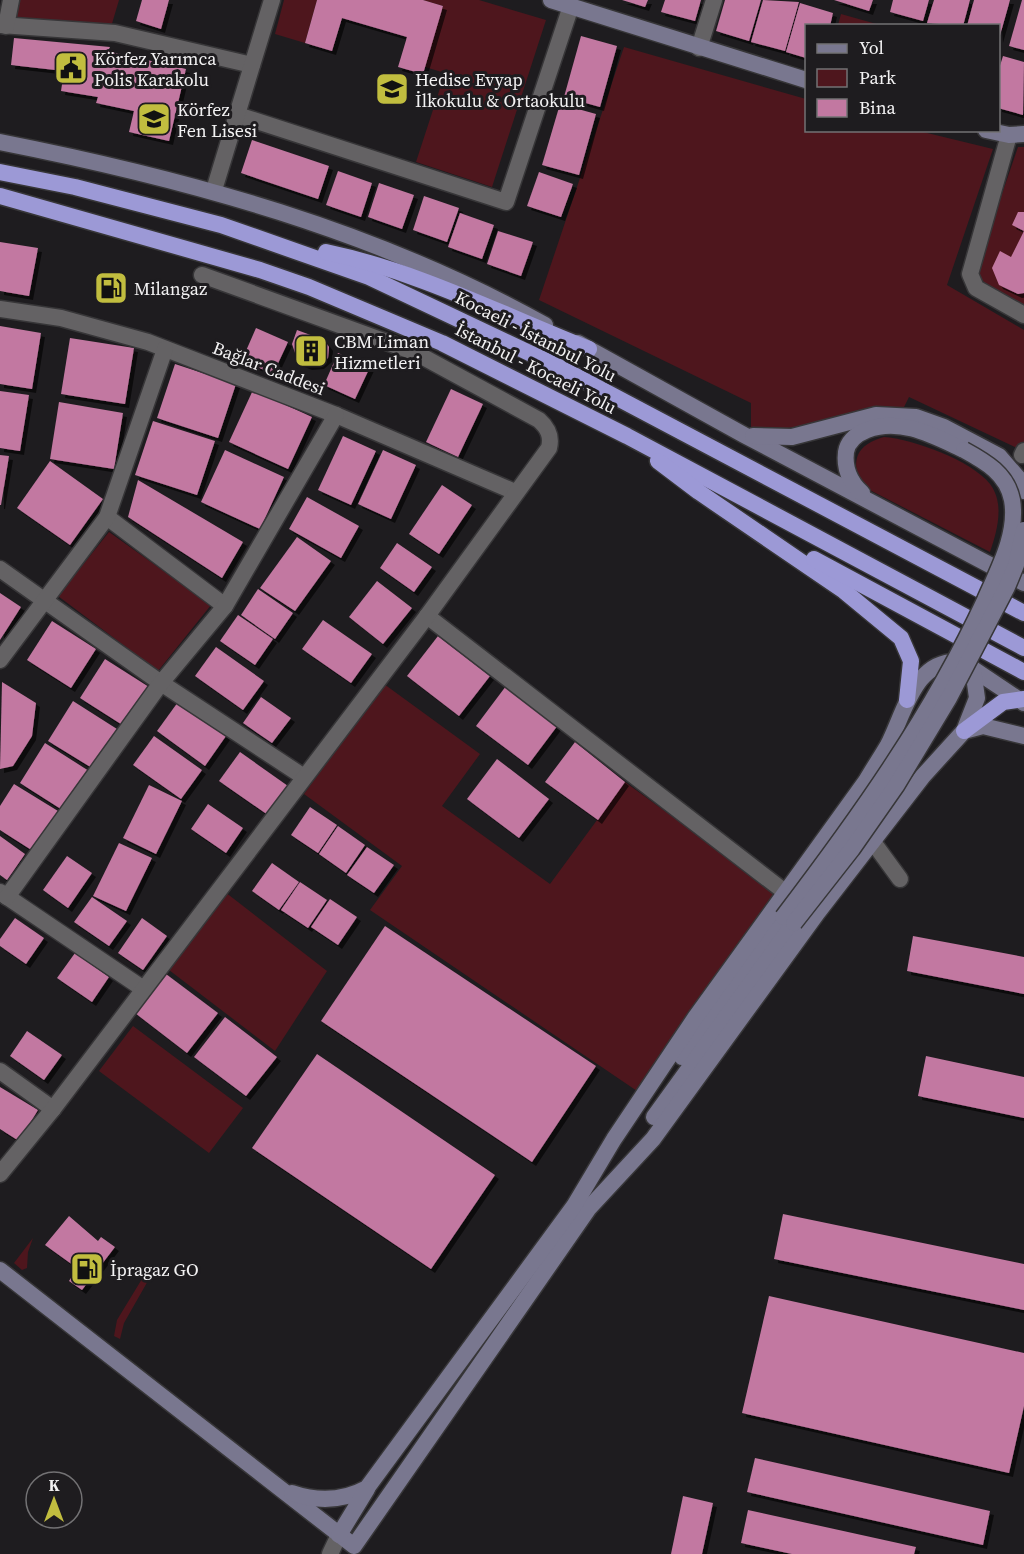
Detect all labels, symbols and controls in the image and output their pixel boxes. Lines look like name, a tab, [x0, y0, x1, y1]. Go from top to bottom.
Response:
legend	[805, 24, 1000, 132]
text: Yol	[859, 35, 884, 60]
place label: Körfez Yarımca Polis Karakolu	[94, 46, 217, 92]
public building icon: Körfez Yarımca Polis Karakolu	[53, 50, 89, 86]
text: Park	[859, 65, 896, 90]
place label: Hedise Evyap İlkokulu & Ortaokulu	[415, 67, 585, 113]
school or university icon: Hedise Evyap İlkokulu & Ortaokulu	[374, 71, 410, 107]
text: Bina	[859, 95, 897, 120]
place label: Körfez Fen Lisesi	[177, 97, 257, 143]
school or university icon: Körfez Fen Lisesi	[136, 101, 172, 137]
fuel station icon: Milangaz	[93, 270, 129, 306]
place label: Milangaz	[134, 276, 207, 301]
street label: Kocaeli - İstanbul Yolu	[451, 284, 621, 388]
street label: İstanbul - Kocaeli Yolu	[451, 316, 621, 420]
place label: CBM Liman Hizmetleri	[334, 329, 429, 375]
building icon: CBM Liman Hizmetleri	[293, 333, 329, 369]
street label: Bağlar Caddesi	[209, 335, 329, 401]
fuel station icon: İpragaz GO	[69, 1251, 105, 1287]
place label: İpragaz GO	[110, 1257, 199, 1282]
north arrow	[24, 1470, 84, 1530]
text: K	[48, 1474, 60, 1496]

